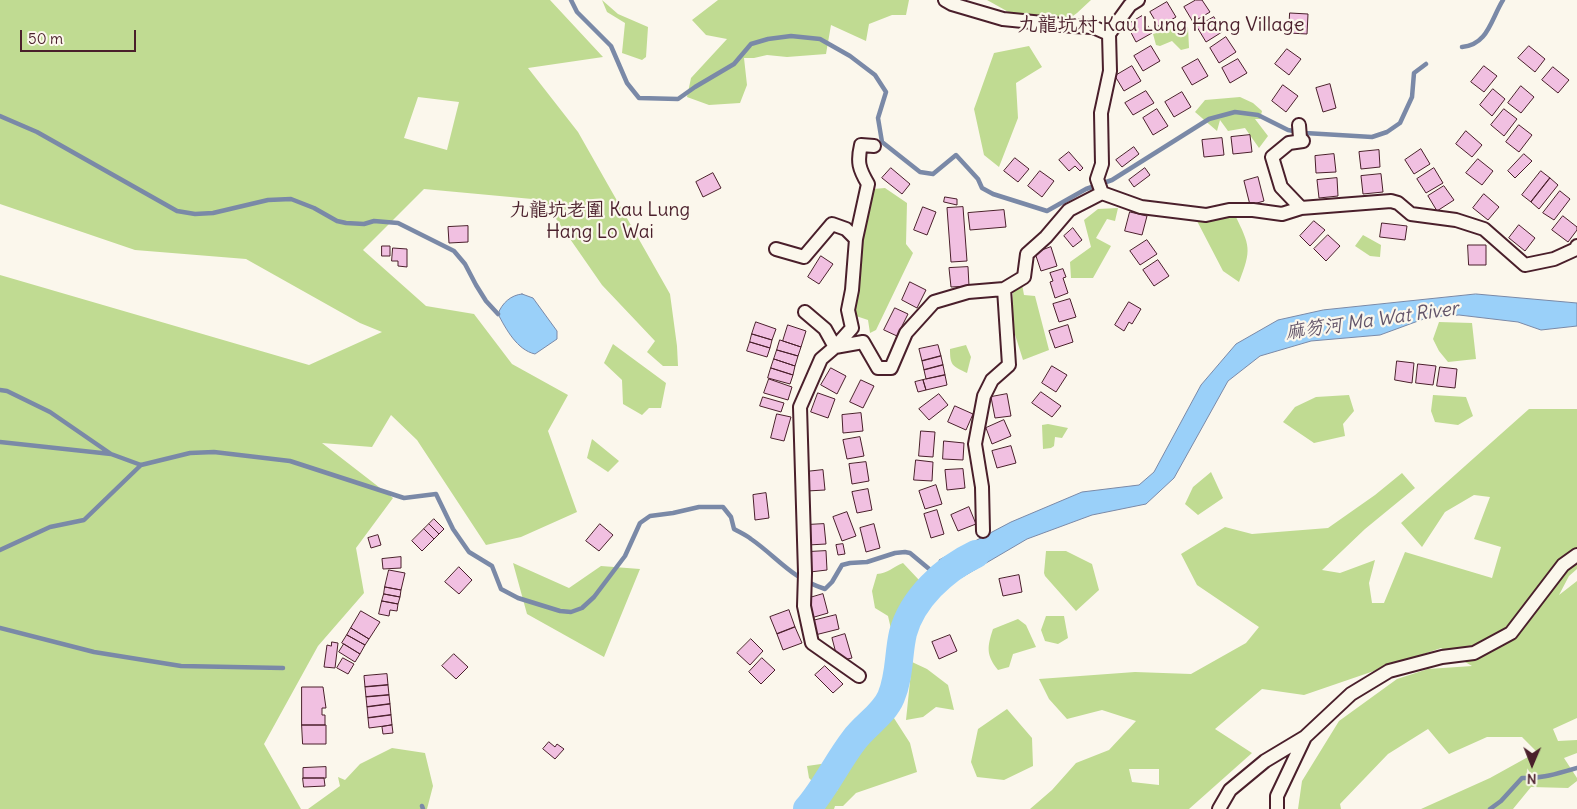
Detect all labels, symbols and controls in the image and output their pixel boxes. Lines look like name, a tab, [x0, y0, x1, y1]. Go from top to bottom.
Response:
district label: 九龍坑村 Kau Lung Hang Village	[1017, 13, 1305, 37]
scale bar	[22, 20, 139, 52]
text: 50 m	[28, 29, 63, 48]
district label: 九龍坑老圍 Kau Lung Hang Lo Wai	[510, 200, 690, 244]
water label: 麻笏河 Ma Wat River	[1284, 298, 1460, 344]
north arrow	[1507, 739, 1557, 789]
text: N	[1527, 770, 1537, 788]

